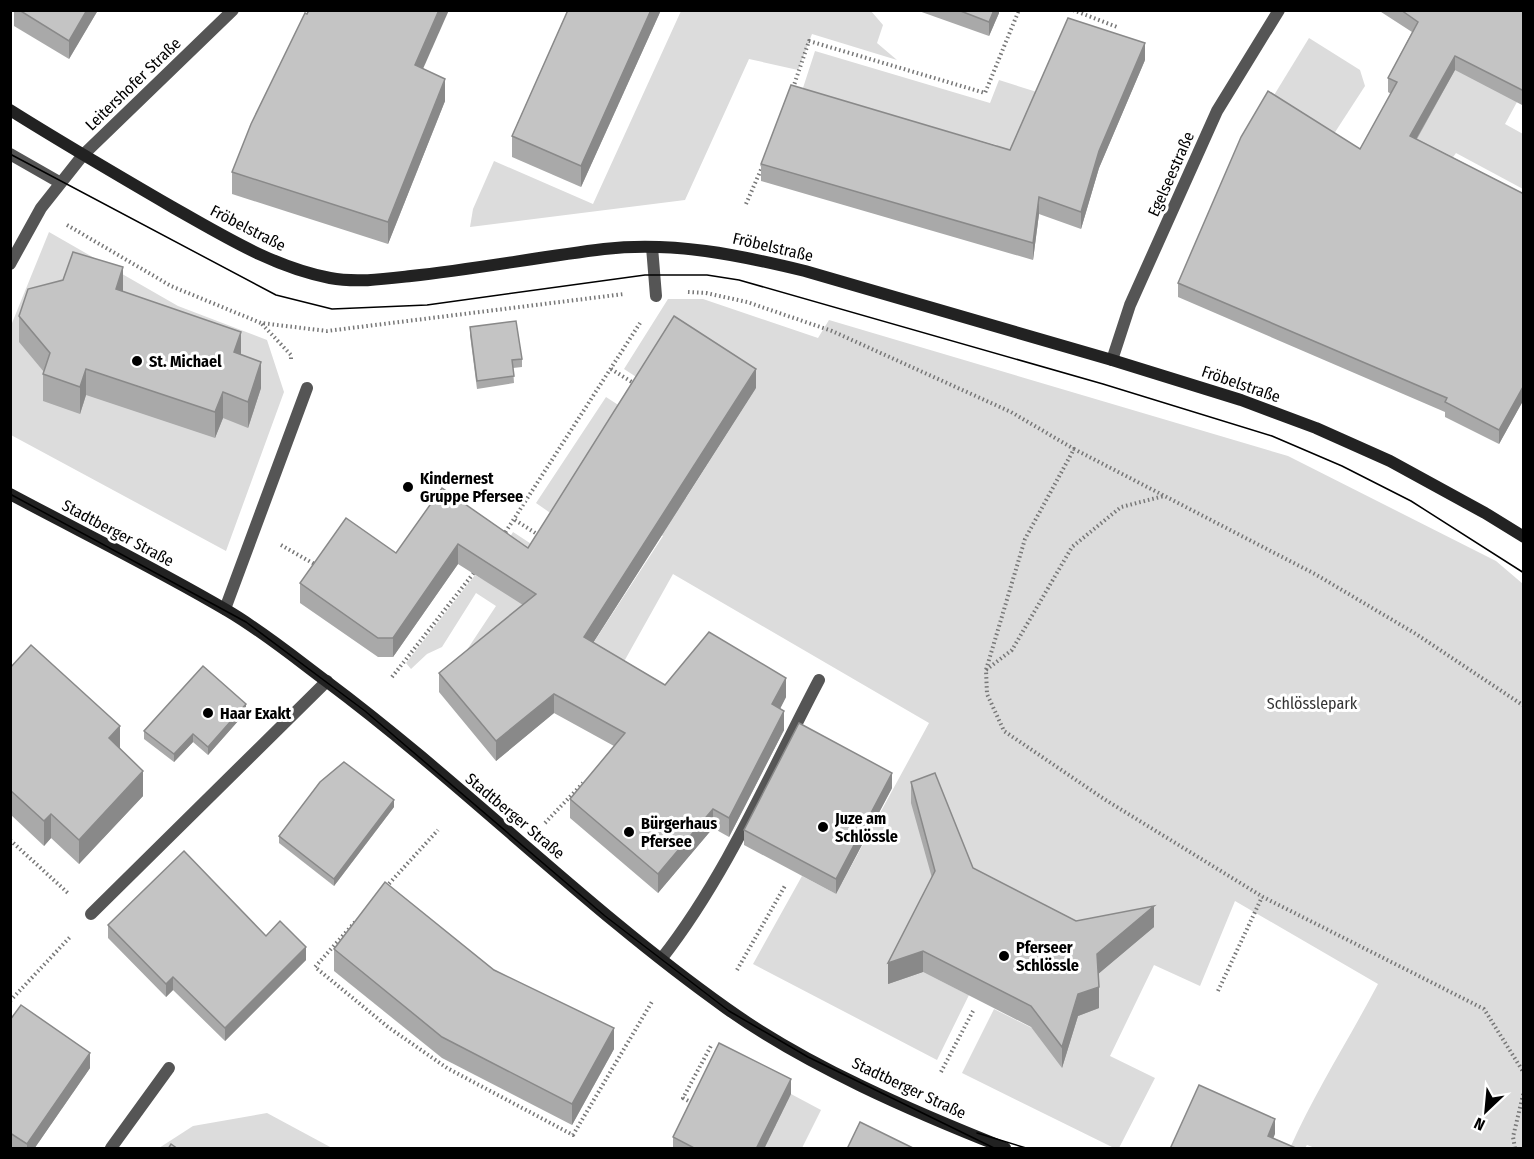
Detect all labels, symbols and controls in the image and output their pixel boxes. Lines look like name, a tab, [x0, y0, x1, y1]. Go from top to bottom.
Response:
street label: Leitershofer Straße	[81, 34, 185, 134]
street label: Egelseestraße	[1144, 129, 1198, 219]
street label: Fröbelstraße	[207, 201, 289, 255]
street label: Fröbelstraße	[731, 229, 815, 266]
place label: St. Michael	[149, 352, 222, 371]
marker: St. Michael	[130, 354, 144, 368]
street label: Fröbelstraße	[1199, 362, 1283, 406]
place label: Kindernest Gruppe Pfersee	[420, 469, 523, 506]
marker: Kindernest Gruppe Pfersee	[401, 480, 415, 494]
street label: Stadtberger Straße	[59, 496, 177, 570]
park label: Schlösslepark	[1267, 694, 1358, 713]
place label: Haar Exakt	[220, 704, 292, 723]
marker: Haar Exakt	[201, 706, 215, 720]
street label: Stadtberger Straße	[462, 769, 568, 863]
place label: Juze am Schlössle	[834, 809, 898, 846]
place label: Bürgerhaus Pfersee	[641, 814, 717, 851]
marker: Juze am Schlössle	[816, 820, 830, 834]
marker: Bürgerhaus Pfersee	[622, 825, 636, 839]
place label: Pferseer Schlössle	[1016, 938, 1079, 975]
marker: Pferseer Schlössle	[997, 949, 1011, 963]
street label: Stadtberger Straße	[849, 1053, 969, 1123]
north arrow	[1456, 1081, 1516, 1141]
text: N	[1471, 1113, 1488, 1135]

